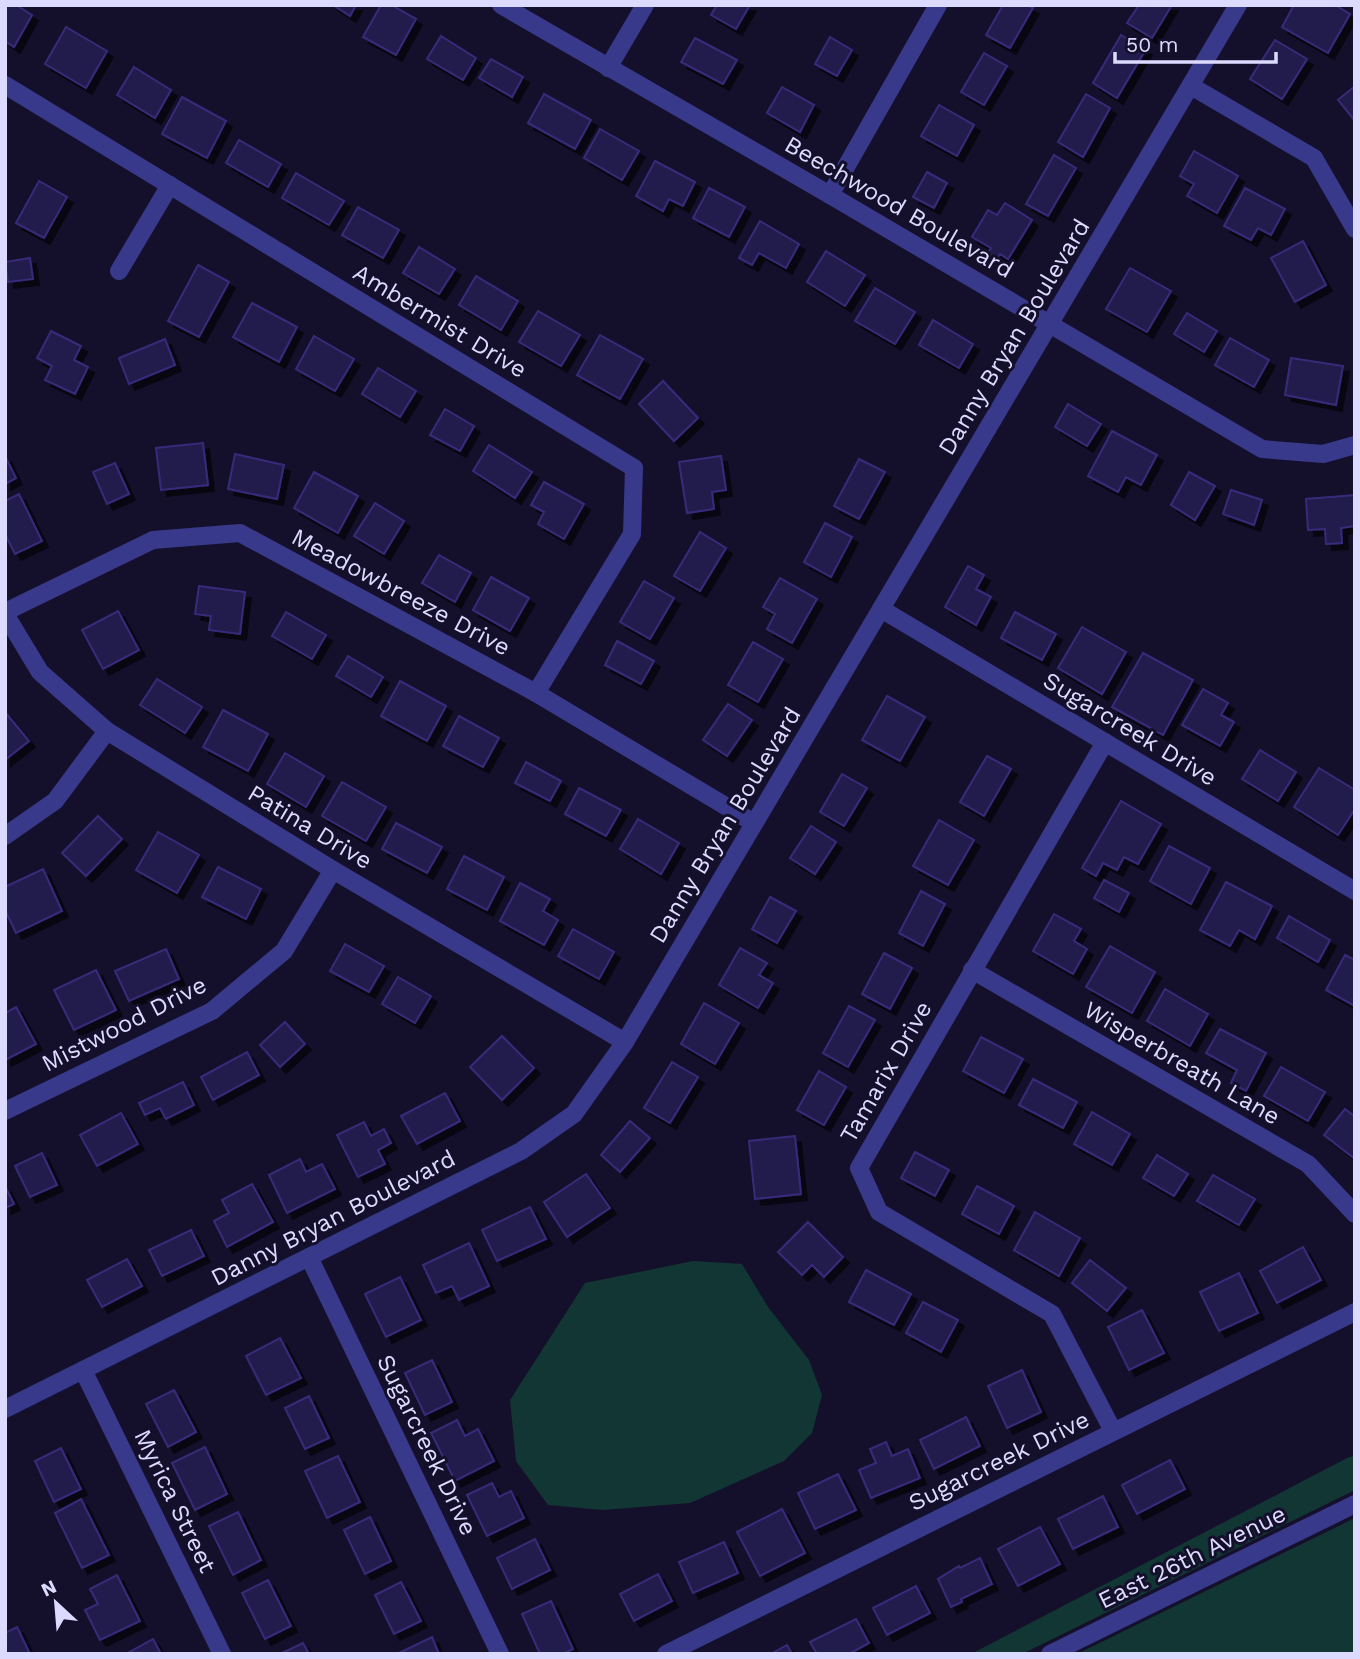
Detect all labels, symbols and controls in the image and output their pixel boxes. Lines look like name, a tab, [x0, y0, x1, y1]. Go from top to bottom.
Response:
scale bar	[1115, 21, 1276, 65]
text: 50 m	[1126, 32, 1178, 57]
street label: Beechwood Boulevard	[780, 130, 1018, 284]
street label: Danny Bryan Boulevard	[932, 214, 1096, 460]
street label: Ambermist Drive	[348, 258, 532, 384]
street label: Meadowbreeze Drive	[287, 523, 515, 661]
street label: Sugarcreek Drive	[1038, 666, 1222, 792]
street label: Danny Bryan Boulevard	[643, 702, 807, 948]
street label: Patina Drive	[243, 779, 377, 875]
street label: Mistwood Drive	[37, 970, 211, 1078]
street label: Wisperbreath Lane	[1079, 995, 1285, 1131]
street label: Tamarix Drive	[834, 996, 938, 1148]
street label: Danny Bryan Boulevard	[206, 1144, 460, 1292]
street label: Sugarcreek Drive	[371, 1350, 483, 1540]
street label: Sugarcreek Drive	[904, 1405, 1094, 1517]
street label: Myrica Street	[128, 1425, 222, 1577]
street label: East 26th Avenue	[1094, 1499, 1290, 1615]
north arrow	[21, 1568, 91, 1638]
text: N	[37, 1575, 60, 1602]

